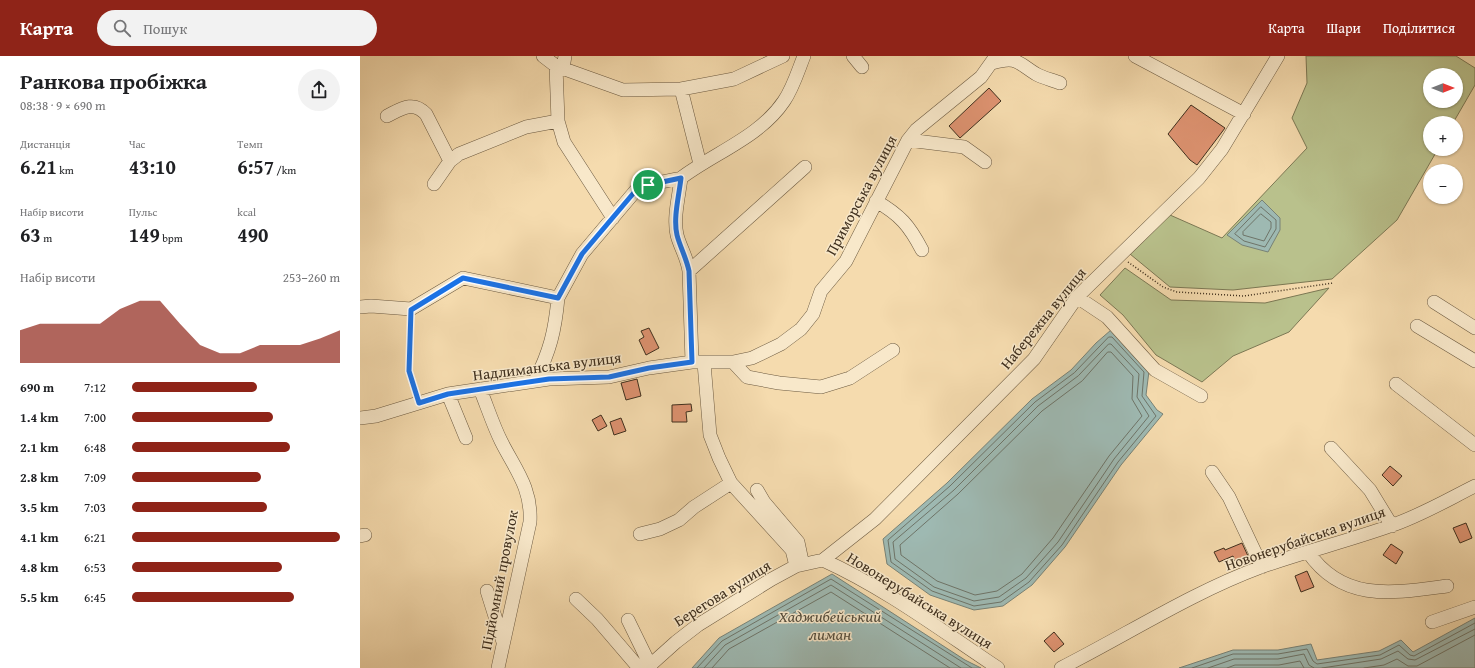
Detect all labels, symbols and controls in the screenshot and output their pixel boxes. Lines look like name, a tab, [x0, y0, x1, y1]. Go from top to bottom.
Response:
search box	[97, 10, 377, 46]
text: Карта	[20, 14, 73, 42]
icon: search	[111, 17, 133, 39]
text: Пошук	[143, 18, 187, 39]
text: Карта	[1268, 18, 1305, 38]
text: Шари	[1327, 18, 1361, 38]
text: Поділитися	[1383, 18, 1455, 38]
text: Ранкова пробіжка	[20, 65, 207, 97]
north arrow	[1423, 68, 1463, 108]
map controls	[1423, 68, 1463, 204]
button: share	[298, 69, 340, 111]
text: 08:38 · 9 × 690 m	[20, 96, 106, 115]
button: +	[1423, 116, 1463, 156]
street label: Приморська вулиця	[820, 131, 902, 259]
text: Дистанція	[20, 136, 70, 152]
text: Час	[129, 136, 146, 152]
text: Темп	[237, 136, 263, 152]
text: 6.21	[20, 152, 57, 181]
text: 43:10	[129, 152, 176, 181]
text: 6:57	[237, 152, 274, 181]
text: km	[57, 162, 74, 178]
text: /km	[274, 162, 296, 178]
button: −	[1423, 164, 1463, 204]
pin	[631, 168, 665, 202]
icon: arrive	[637, 174, 659, 196]
text: Набір висоти	[20, 204, 84, 220]
text: Пульс	[129, 204, 157, 220]
text: kcal	[237, 204, 256, 220]
text: 63	[20, 220, 41, 249]
text: 149	[129, 220, 160, 249]
text: 490	[237, 220, 268, 249]
text: m	[41, 230, 52, 246]
text: bpm	[160, 230, 183, 246]
street label: Набережна вулиця	[995, 262, 1091, 373]
text: Набір висоти	[20, 268, 96, 287]
text: 253–260 m	[283, 268, 340, 287]
street label: Надлиманська вулиця	[472, 346, 623, 386]
text: 690 m	[20, 378, 54, 397]
text: 7:12	[84, 378, 106, 397]
text: 1.4 km	[20, 408, 59, 427]
text: 7:00	[84, 408, 106, 427]
text: 2.1 km	[20, 438, 59, 457]
text: 6:48	[84, 438, 106, 457]
text: 2.8 km	[20, 468, 59, 487]
text: 7:09	[84, 468, 106, 487]
text: 3.5 km	[20, 498, 59, 517]
text: 7:03	[84, 498, 106, 517]
street label: Новонерубайська вулиця	[1222, 501, 1388, 575]
street label: Підйомний провулок	[475, 508, 523, 652]
text: 4.1 km	[20, 528, 59, 547]
text: 6:21	[84, 528, 106, 547]
street label: Новонерубайська вулиця	[843, 547, 997, 654]
street label: Берегова вулиця	[669, 555, 775, 631]
text: 4.8 km	[20, 558, 59, 577]
text: 6:53	[84, 558, 106, 577]
text: 5.5 km	[20, 588, 59, 607]
text: 6:45	[84, 588, 106, 607]
water label: Хаджибейський лиман	[778, 604, 881, 646]

